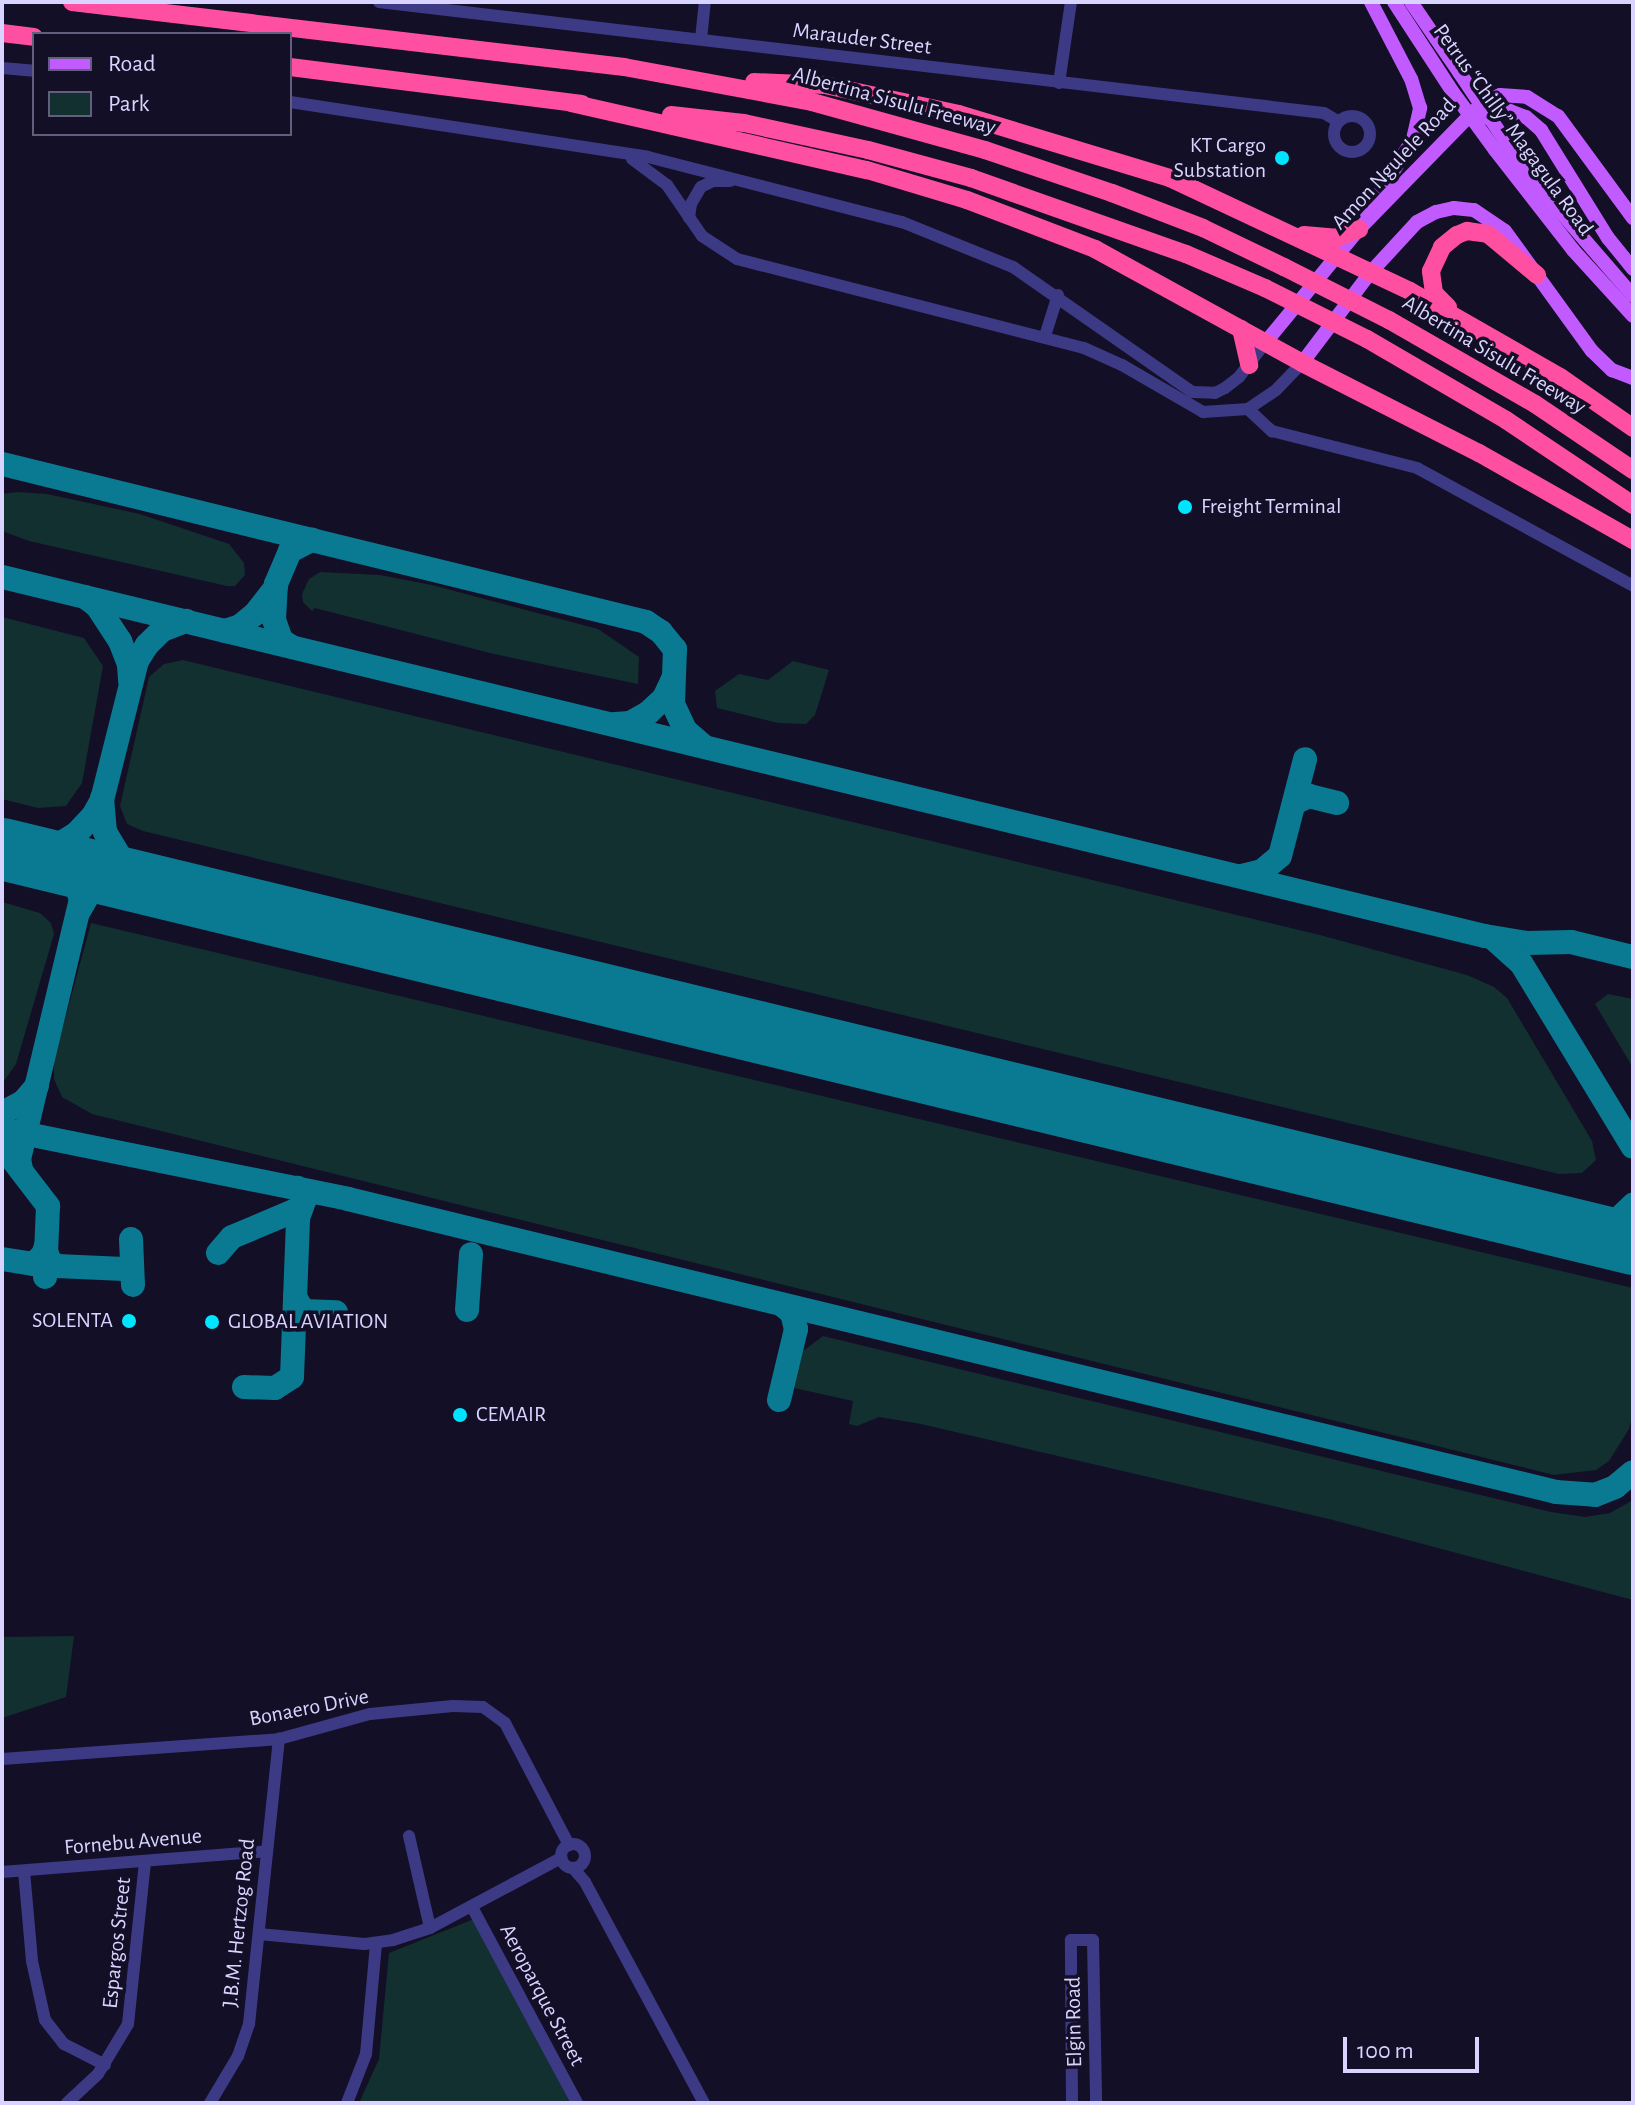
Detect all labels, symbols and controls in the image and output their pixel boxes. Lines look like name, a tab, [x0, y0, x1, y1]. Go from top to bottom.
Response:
street label: Marauder Street	[791, 17, 933, 61]
street label: Petrus “Chilly” Magagula Road	[1427, 19, 1599, 241]
legend	[32, 32, 292, 136]
text: Road	[108, 52, 156, 76]
street label: Albertina Sisulu Freeway	[789, 61, 999, 141]
text: Park	[108, 92, 149, 116]
street label: Amon Ngulele Road	[1326, 93, 1462, 235]
place label: KT Cargo Substation	[1173, 132, 1266, 184]
marker: KT Cargo Substation	[1273, 149, 1291, 167]
street label: Albertina Sisulu Freeway	[1397, 290, 1591, 420]
place label: Freight Terminal	[1201, 494, 1342, 520]
marker: Freight Terminal	[1176, 498, 1194, 516]
place label: SOLENTA	[32, 1308, 113, 1334]
place label: GLOBAL AVIATION	[228, 1309, 388, 1335]
marker: SOLENTA	[120, 1312, 138, 1330]
marker: GLOBAL AVIATION	[203, 1313, 221, 1331]
place label: CEMAIR	[476, 1402, 546, 1428]
marker: CEMAIR	[451, 1406, 469, 1424]
street label: Bonaero Drive	[247, 1683, 371, 1733]
street label: Fornebu Avenue	[63, 1823, 203, 1861]
street label: J.B.M. Hertzog Road	[217, 1837, 261, 2009]
street label: Espargos Street	[97, 1876, 137, 2010]
street label: Aeroparque Street	[494, 1920, 590, 2070]
street label: Elgin Road	[1060, 1976, 1088, 2068]
scale bar	[1347, 2021, 1483, 2071]
text: 100 m	[1357, 2039, 1414, 2063]

